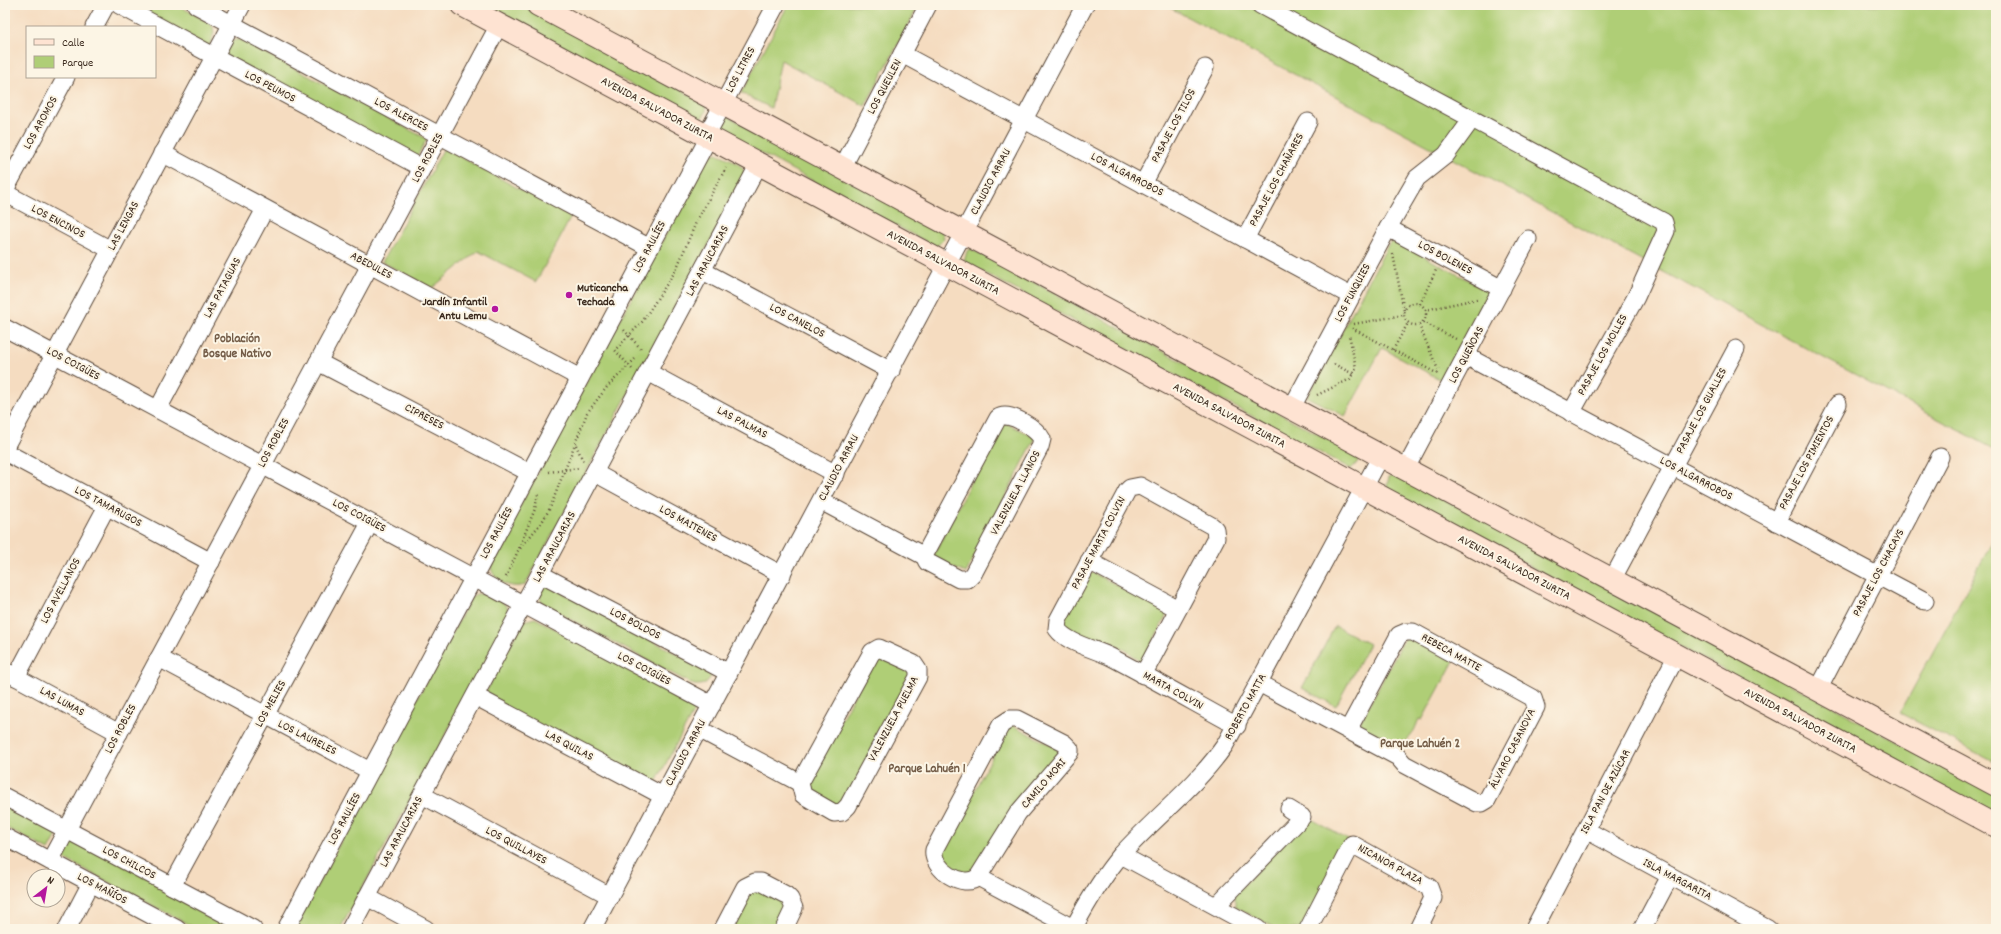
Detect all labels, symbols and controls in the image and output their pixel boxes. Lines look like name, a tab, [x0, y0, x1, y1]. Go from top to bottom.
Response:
legend	[26, 26, 156, 78]
text: Calle	[62, 35, 85, 52]
street label: LOS LITRES	[722, 44, 760, 96]
text: Parque	[62, 55, 93, 72]
street label: LOS QUEULEN	[863, 56, 907, 118]
street label: LOS PEUMOS	[241, 66, 299, 108]
street label: AVENIDA SALVADOR ZURITA	[598, 73, 717, 147]
street label: PASAJE LOS TILOS	[1147, 86, 1201, 166]
street label: LOS AROMOS	[19, 93, 63, 153]
street label: LOS ALERCES	[371, 94, 431, 136]
street label: LOS ROBLES	[408, 130, 448, 186]
street label: PASAJE LOS CHAÑARES	[1245, 130, 1309, 230]
street label: CLAUDIO ARRAU	[966, 145, 1016, 218]
street label: LOS ALGARROBOS	[1088, 149, 1166, 201]
street label: LAS LENGAS	[104, 198, 144, 254]
street label: LOS ENCINOS	[28, 201, 88, 243]
street label: LOS RAULÍES	[629, 218, 671, 276]
street label: LAS ARAUCARIAS	[682, 223, 734, 299]
street label: AVENIDA SALVADOR ZURITA	[884, 226, 1003, 300]
street label: LOS BOLENES	[1415, 237, 1475, 279]
street label: ABEDULES	[347, 248, 395, 284]
street label: LAS PATAGUAS	[200, 255, 246, 321]
street label: LOS FUNQUIES	[1330, 261, 1376, 325]
place label: Muticancha Techada	[577, 280, 629, 311]
marker: Muticancha Techada	[564, 290, 574, 300]
place label: Jardín Infantil Antu Lemu	[422, 294, 487, 325]
street label: LOS CANELOS	[766, 299, 828, 343]
marker: Jardín Infantil Antu Lemu	[490, 304, 500, 314]
street label: PASAJE LOS MOLLES	[1574, 311, 1632, 399]
street label: LOS QUEÑOAS	[1445, 323, 1489, 387]
district label: Población Bosque Nativo	[203, 330, 271, 364]
street label: LOS COIGÜES	[43, 343, 103, 385]
street label: PASAJE LOS GUALLES	[1672, 365, 1732, 457]
street label: AVENIDA SALVADOR ZURITA	[1170, 379, 1289, 453]
street label: CIPRESES	[401, 400, 447, 434]
street label: LAS PALMAS	[714, 403, 770, 443]
street label: PASAJE LOS PIMIENTOS	[1775, 413, 1839, 513]
street label: LOS ROBLES	[254, 415, 294, 471]
street label: CLAUDIO ARRAU	[814, 431, 864, 504]
street label: VALENZUELA LLANOS	[986, 448, 1046, 538]
street label: LOS ALGARROBOS	[1657, 453, 1735, 505]
street label: LOS TAMARUGOS	[71, 482, 145, 532]
street label: PASAJE MARTA COLVIN	[1067, 493, 1131, 593]
street label: LOS COIGÜES	[329, 495, 389, 537]
street label: LOS MAITENES	[656, 501, 720, 547]
street label: LOS RAULÍES	[476, 504, 518, 562]
street label: LAS ARAUCARIAS	[529, 509, 581, 585]
street label: PASAJE LOS CHACAYS	[1849, 526, 1909, 620]
street label: AVENIDA SALVADOR ZURITA	[1455, 531, 1574, 605]
street label: LOS AVELLANOS	[37, 555, 85, 627]
street label: LOS BOLDOS	[606, 603, 664, 645]
street label: REBECA MATTE	[1418, 629, 1485, 677]
street label: LOS COIGÜES	[614, 648, 674, 690]
street label: MARTA COLVIN	[1140, 667, 1206, 715]
street label: ROBERTO MATTA	[1221, 670, 1272, 743]
street label: VALENZUELA PUELMA	[864, 673, 924, 765]
street label: LOS MELIES	[251, 677, 291, 731]
street label: LAS LUMAS	[36, 683, 88, 721]
street label: AVENIDA SALVADOR ZURITA	[1741, 684, 1860, 758]
street label: LOS ROBLES	[101, 701, 141, 757]
street label: ÁLVARO CASANOVA	[1485, 705, 1541, 792]
street label: LOS LAURELES	[275, 716, 339, 760]
street label: CLAUDIO ARRAU	[661, 716, 711, 789]
street label: LAS QUILAS	[542, 726, 596, 766]
district label: Parque Lahuén 2	[1380, 735, 1460, 754]
street label: ISLA PAN DE AZÚCAR	[1576, 746, 1636, 837]
street label: CAMILO MORI	[1017, 755, 1071, 813]
district label: Parque Lahuén 1	[888, 760, 966, 779]
street label: LOS RAULÍES	[324, 790, 366, 848]
street label: LAS ARAUCARIAS	[376, 794, 428, 870]
street label: LOS QUILLAYES	[482, 823, 550, 869]
street label: NICANOR PLAZA	[1354, 840, 1426, 890]
street label: LOS CHILCOS	[99, 842, 159, 884]
street label: ISLA MARGARITA	[1639, 855, 1715, 906]
north arrow	[26, 868, 66, 908]
street label: LOS MAÑÍOS	[74, 869, 130, 909]
text: N	[44, 873, 57, 890]

